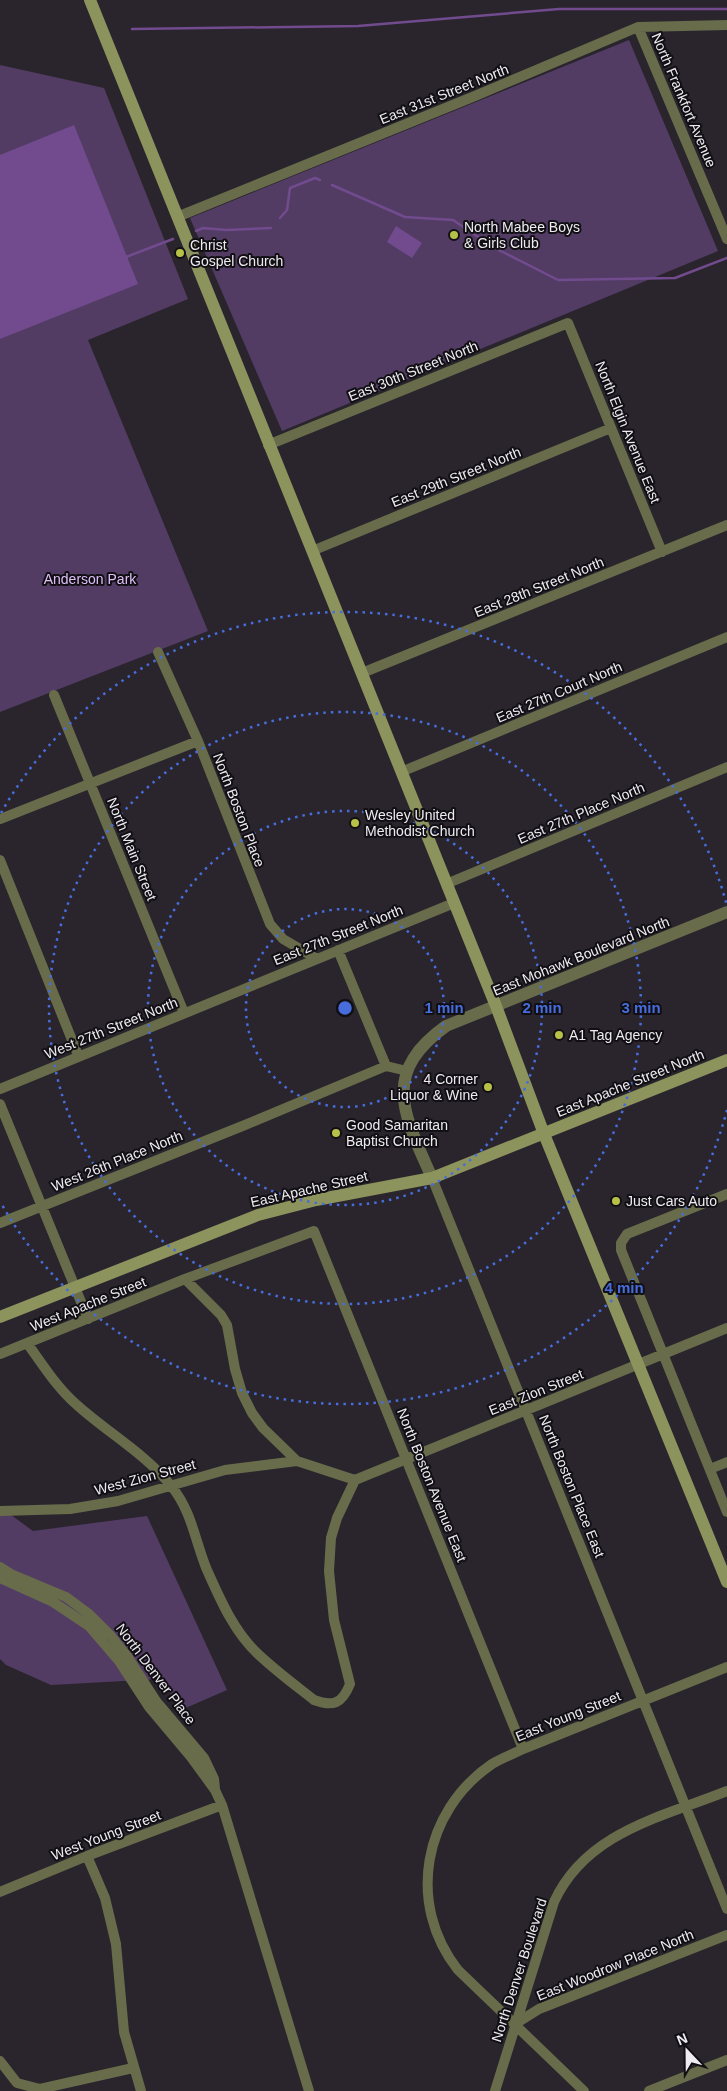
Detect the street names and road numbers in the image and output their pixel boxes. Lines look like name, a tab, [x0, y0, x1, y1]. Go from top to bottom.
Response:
street label: North Frankfort Avenue	[648, 30, 720, 170]
street label: East 31st Street North	[377, 61, 511, 127]
street label: East 30th Street North	[346, 338, 480, 404]
street label: North Elgin Avenue East	[592, 359, 664, 505]
street label: East 29th Street North	[389, 444, 523, 510]
street label: East 28th Street North	[472, 554, 606, 620]
street label: East 27th Court North	[494, 658, 624, 726]
street label: North Boston Place	[210, 751, 268, 869]
street label: East 27th Place North	[515, 779, 647, 847]
street label: North Main Street	[104, 795, 160, 903]
street label: East 27th Street North	[271, 902, 405, 968]
street label: East Mohawk Boulevard North	[490, 913, 672, 999]
street label: West 27th Street North	[42, 994, 180, 1062]
street label: East Apache Street North	[554, 1046, 706, 1120]
street label: West 26th Place North	[49, 1127, 185, 1195]
street label: East Apache Street	[249, 1168, 369, 1210]
street label: West Apache Street	[28, 1273, 148, 1335]
street label: East Zion Street	[486, 1366, 586, 1418]
street label: North Boston Avenue East	[394, 1406, 470, 1564]
street label: North Boston Place East	[536, 1412, 608, 1560]
street label: West Zion Street	[93, 1456, 197, 1498]
street label: North Denver Place	[113, 1620, 199, 1728]
street label: East Young Street	[513, 1688, 623, 1744]
street label: West Young Street	[49, 1807, 163, 1863]
street label: North Denver Boulevard	[488, 1896, 550, 2044]
street label: East Woodrow Place North	[534, 1926, 696, 2004]

